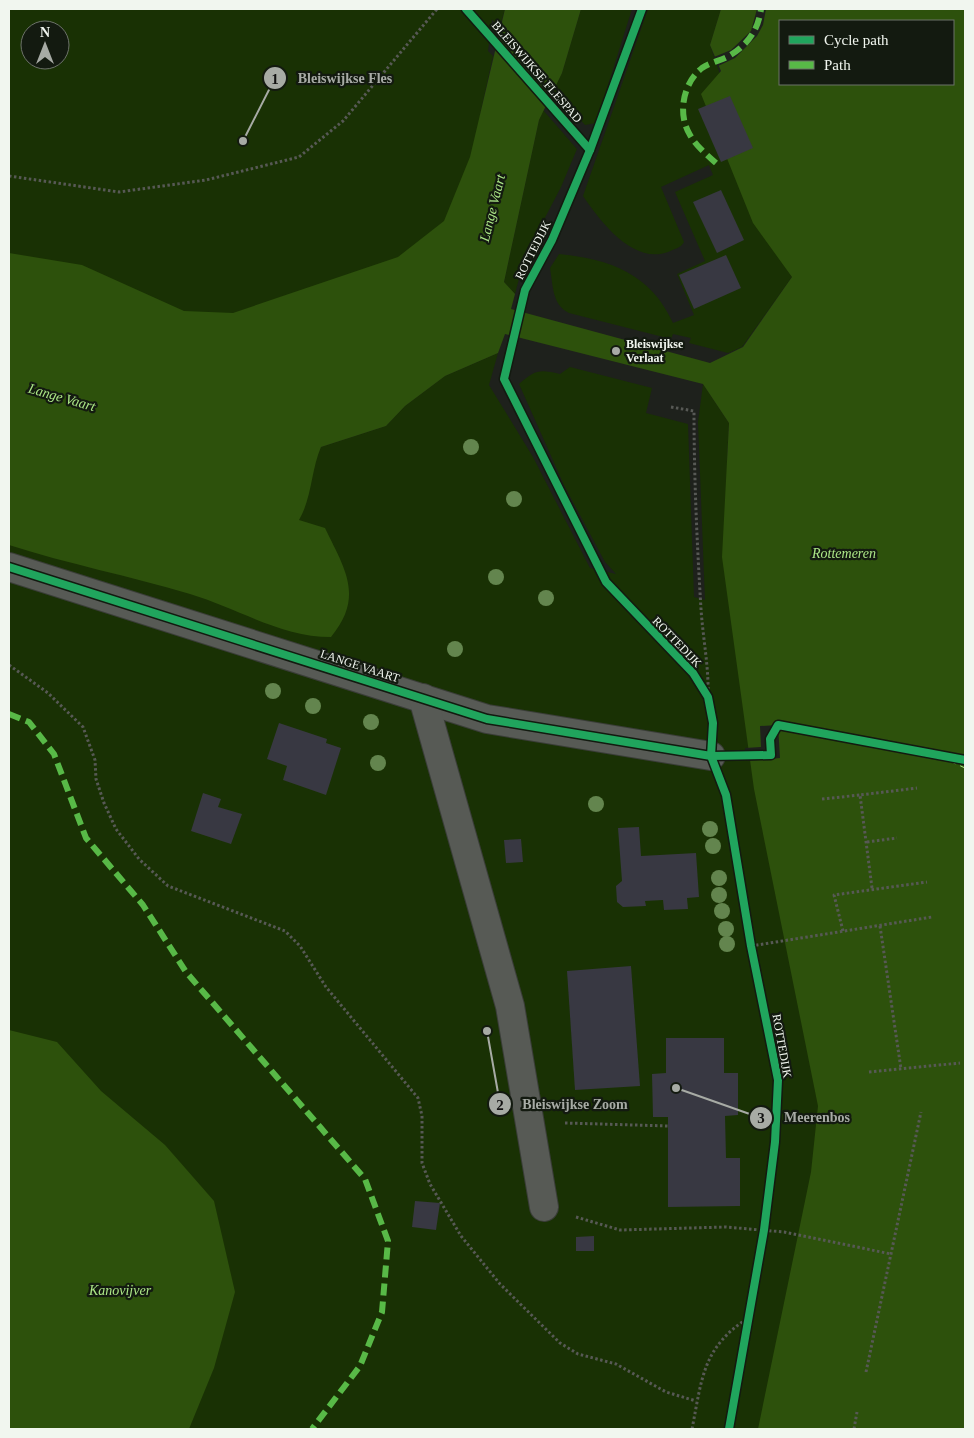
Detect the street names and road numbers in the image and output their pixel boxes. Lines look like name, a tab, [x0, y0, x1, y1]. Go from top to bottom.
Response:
street label: BLEISWIJKSE FLESPAD	[489, 18, 585, 126]
street label: ROTTEDIJK	[512, 218, 554, 282]
street label: ROTTEDIJK	[650, 614, 705, 670]
street label: LANGE VAART	[319, 647, 402, 686]
street label: ROTTEDIJK	[769, 1013, 795, 1079]

